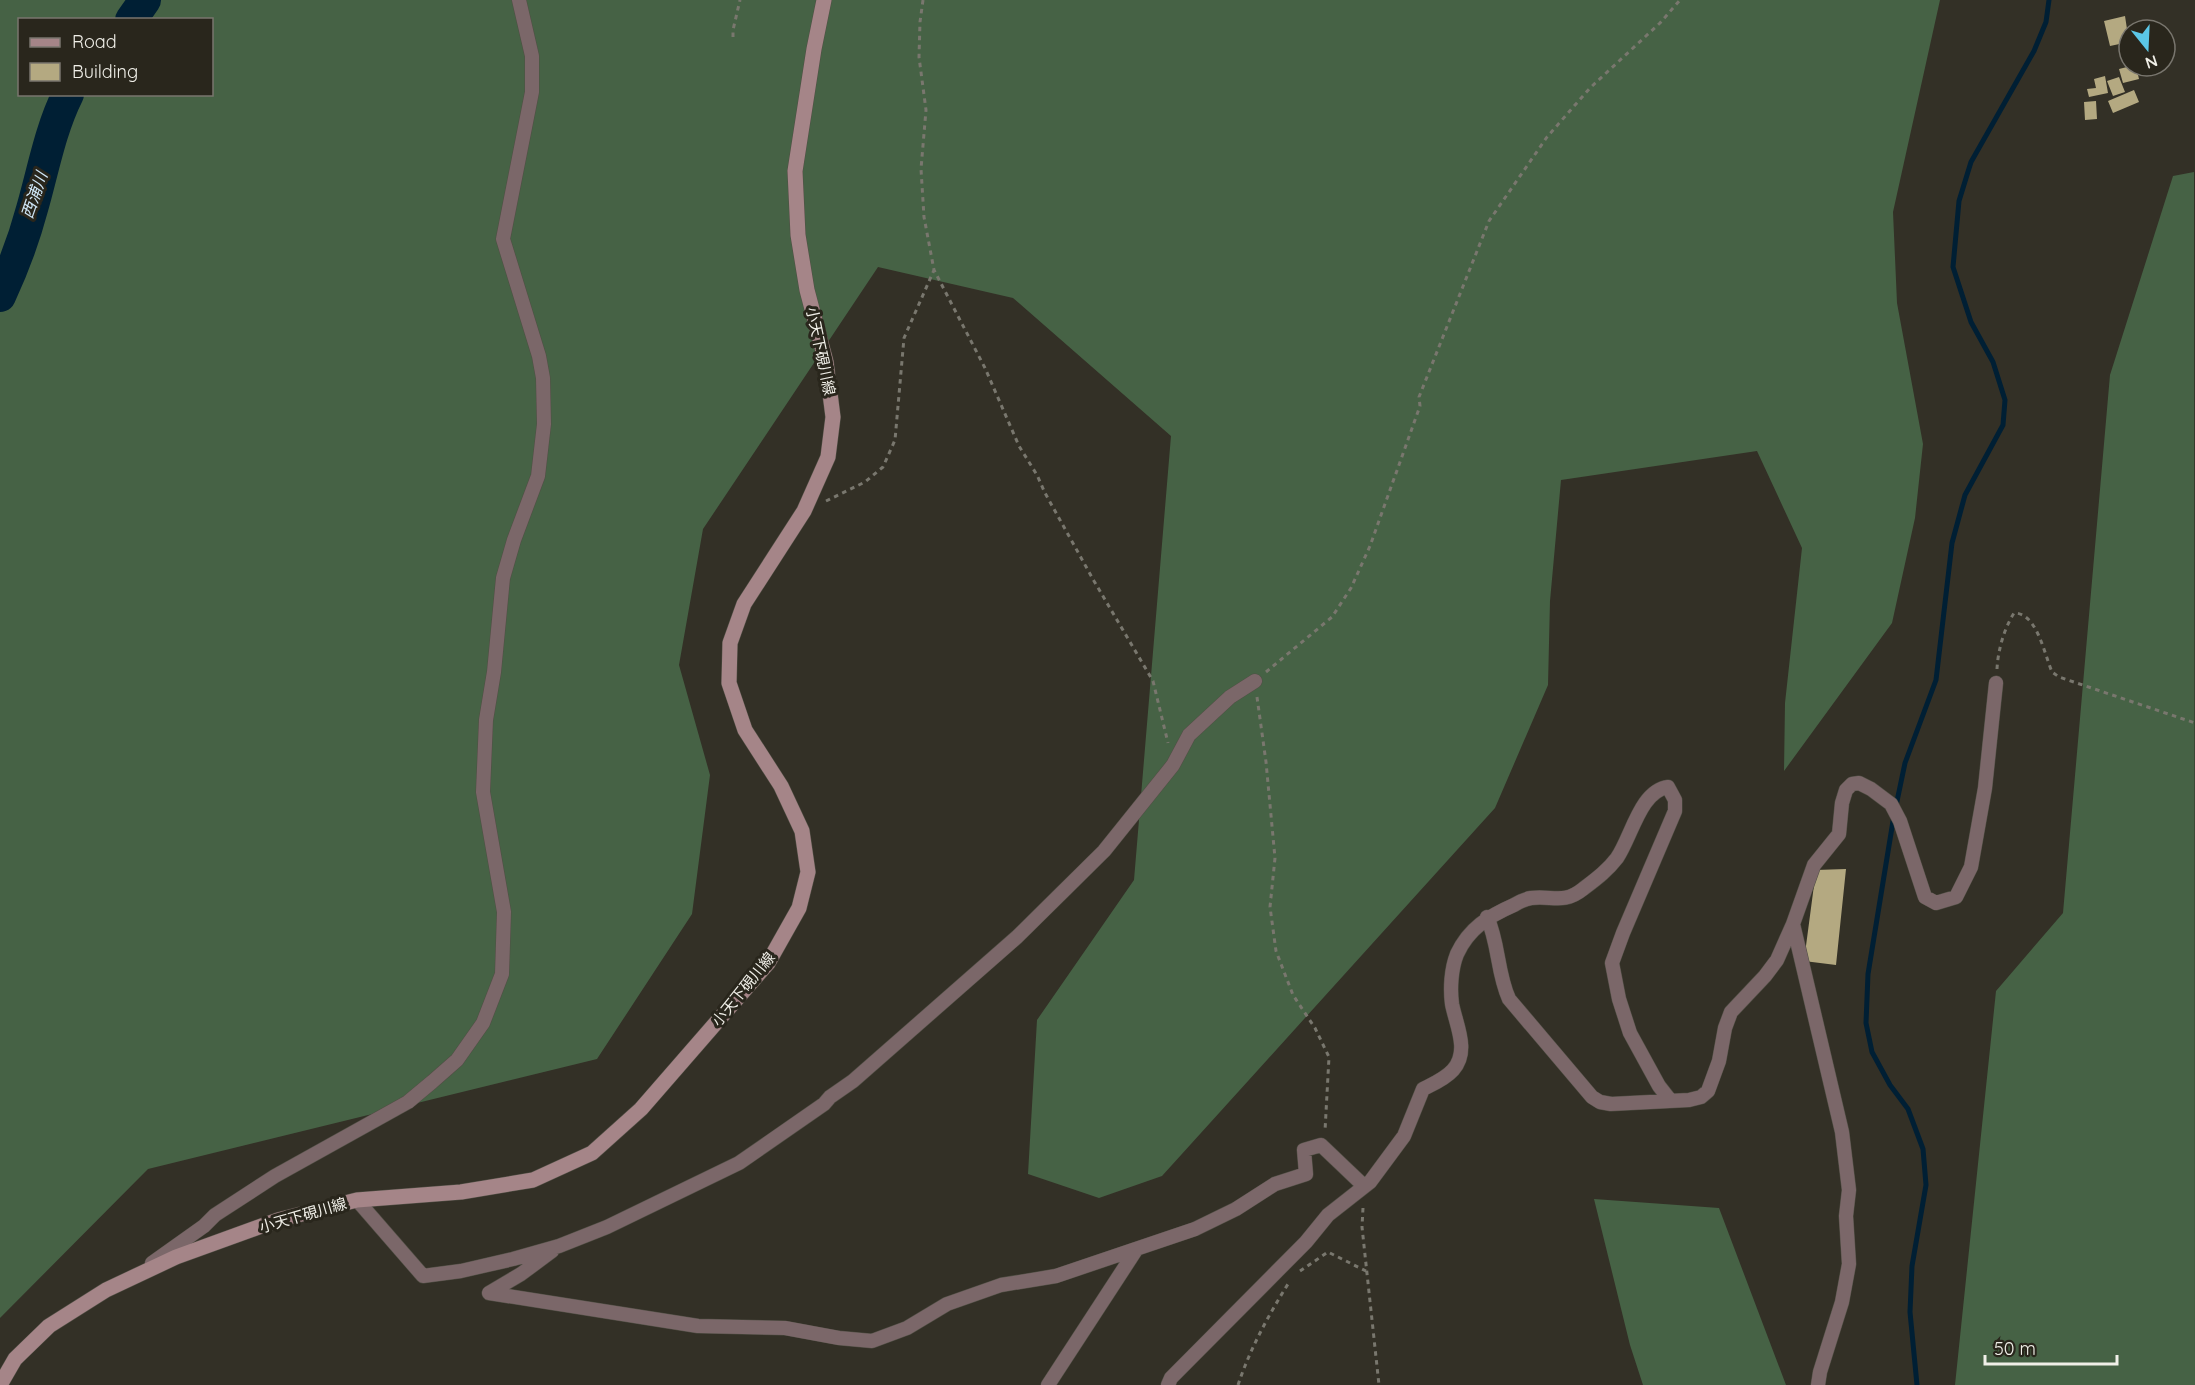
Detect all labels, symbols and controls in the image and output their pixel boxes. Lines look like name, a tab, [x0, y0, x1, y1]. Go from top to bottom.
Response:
legend	[18, 18, 213, 96]
north arrow	[2117, 18, 2177, 78]
text: Road	[72, 30, 117, 53]
text: N	[2143, 51, 2160, 74]
text: Building	[72, 60, 138, 83]
water label: 西浦川	[17, 167, 52, 221]
street label: 小天下硯川線	[802, 305, 840, 397]
street label: 小天下硯川線	[707, 948, 779, 1030]
street label: 小天下硯川線	[257, 1193, 349, 1237]
scale bar	[1985, 1328, 2117, 1366]
text: 50 m	[1994, 1337, 2036, 1360]

